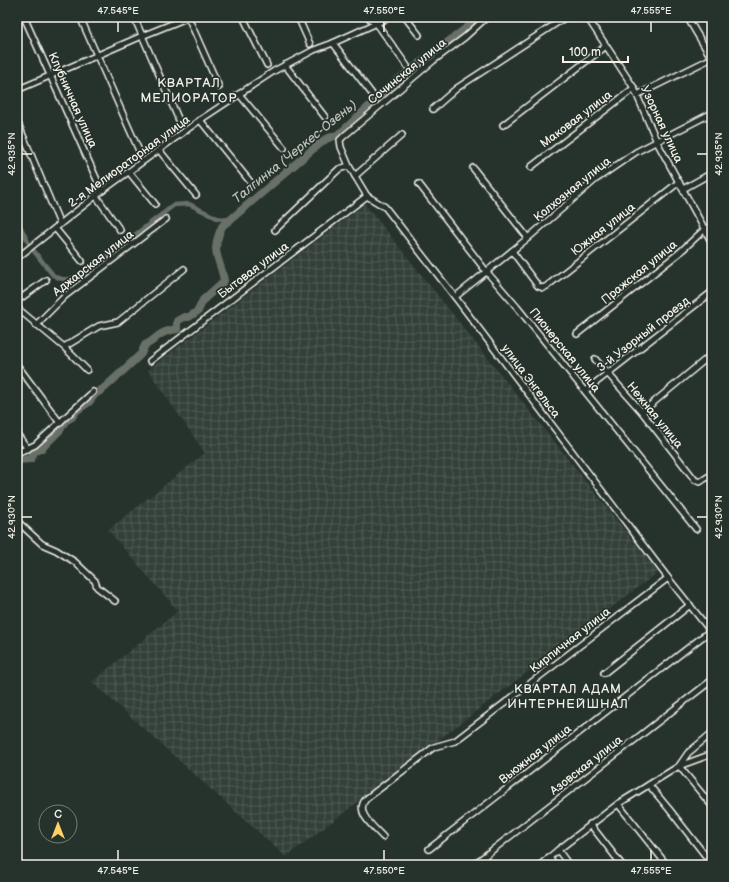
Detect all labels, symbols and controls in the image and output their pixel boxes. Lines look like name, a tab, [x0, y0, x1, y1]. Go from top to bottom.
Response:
text: 47.545°E	[97, 5, 139, 17]
text: 47.550°E	[363, 5, 405, 17]
text: 47.555°E	[630, 5, 672, 17]
street label: Сочинская улица	[365, 35, 449, 108]
scale bar	[563, 38, 628, 64]
text: 100 m	[569, 45, 601, 60]
street label: Клубничная улица	[45, 50, 100, 150]
district label: КВАРТАЛ МЕЛИОРАТОР	[140, 75, 238, 106]
street label: Узорная улица	[637, 83, 686, 165]
street label: Маковая улица	[537, 88, 615, 151]
water label: Талгинка (Черкес-Озень)	[229, 97, 360, 207]
street label: 2-я Мелиораторная улица	[65, 112, 193, 211]
text: 42.935°N	[6, 132, 18, 176]
text: 42.935°N	[713, 132, 725, 176]
street label: Колхозная улица	[531, 154, 614, 225]
street label: Южная улица	[568, 200, 638, 259]
street label: Аджарская улица	[49, 227, 137, 300]
street label: Пражская улица	[598, 237, 680, 308]
street label: Бытовая улица	[215, 239, 292, 302]
street label: 3-й Узорный проезд	[594, 293, 693, 375]
street label: Пионерская улица	[526, 305, 603, 396]
street label: улица Энгельса	[498, 341, 563, 421]
street label: Нежная улица	[623, 379, 686, 451]
text: 42.930°N	[6, 495, 18, 539]
text: 42.930°N	[713, 495, 725, 539]
street label: Кирпичная улица	[527, 604, 614, 676]
district label: КВАРТАЛ АДАМ ИНТЕРНЕЙШНАЛ	[507, 681, 629, 712]
street label: Вьюжная улица	[496, 722, 574, 787]
street label: Азовская улица	[546, 732, 626, 799]
north arrow	[38, 804, 78, 844]
text: С	[54, 808, 62, 821]
text: 47.545°E	[97, 865, 139, 877]
text: 47.550°E	[363, 865, 405, 877]
text: 47.555°E	[630, 865, 672, 877]

